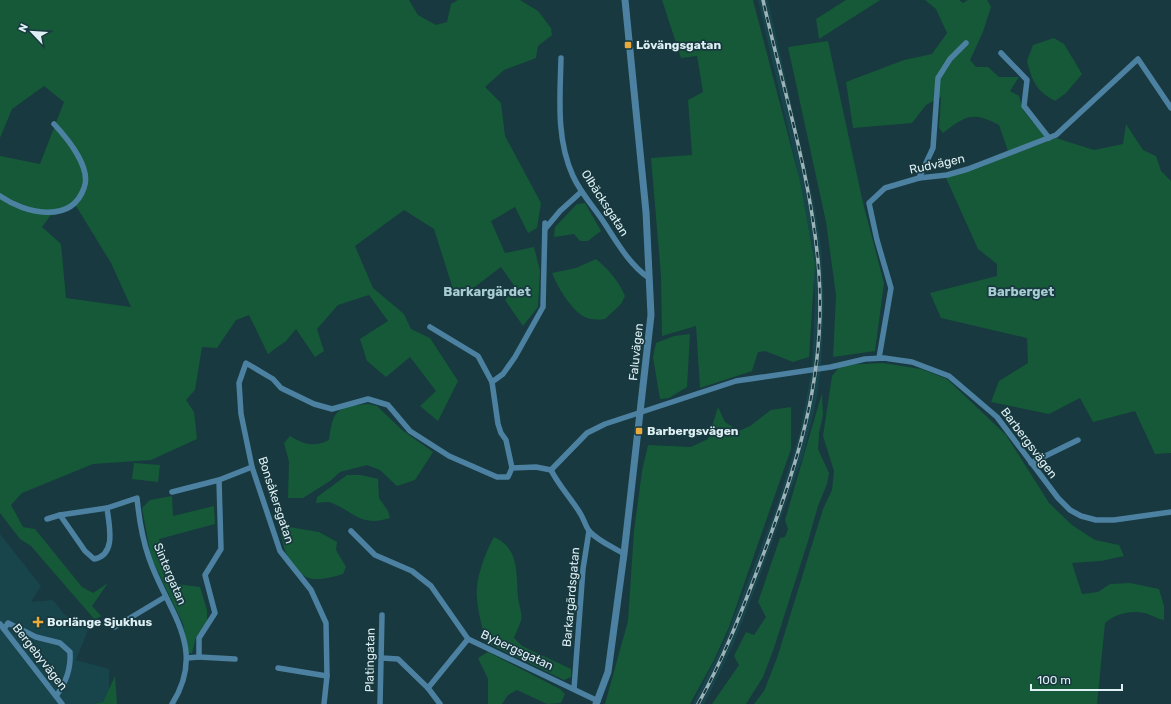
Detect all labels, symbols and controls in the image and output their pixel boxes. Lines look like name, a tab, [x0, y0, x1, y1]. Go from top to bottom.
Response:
north arrow	[12, 12, 52, 52]
text: N	[16, 22, 31, 34]
place label: Lövängsgatan	[636, 38, 721, 52]
marker: Lövängsgatan	[623, 40, 633, 50]
street label: Rudvägen	[908, 151, 966, 177]
street label: Olbäcksgatan	[578, 167, 632, 239]
district label: Barkargärdet	[443, 284, 531, 299]
district label: Barberget	[988, 284, 1054, 299]
street label: Faluvägen	[626, 323, 646, 381]
street label: Barbergsvägen	[998, 405, 1060, 481]
place label: Barbergsvägen	[647, 424, 739, 438]
marker: Barbergsvägen	[634, 426, 644, 436]
street label: Bonsåkersgatan	[255, 455, 297, 545]
street label: Sintergatan	[151, 541, 189, 607]
street label: Barkargärdsgatan	[560, 547, 582, 647]
place label: Borlänge Sjukhus	[47, 615, 153, 629]
marker: Borlänge Sjukhus	[32, 616, 44, 628]
street label: Bergebyvägen	[10, 621, 70, 693]
street label: Bybergsgatan	[478, 627, 556, 673]
street label: Platingatan	[362, 628, 378, 692]
scale bar	[1031, 666, 1122, 692]
text: 100 m	[1037, 673, 1071, 687]

